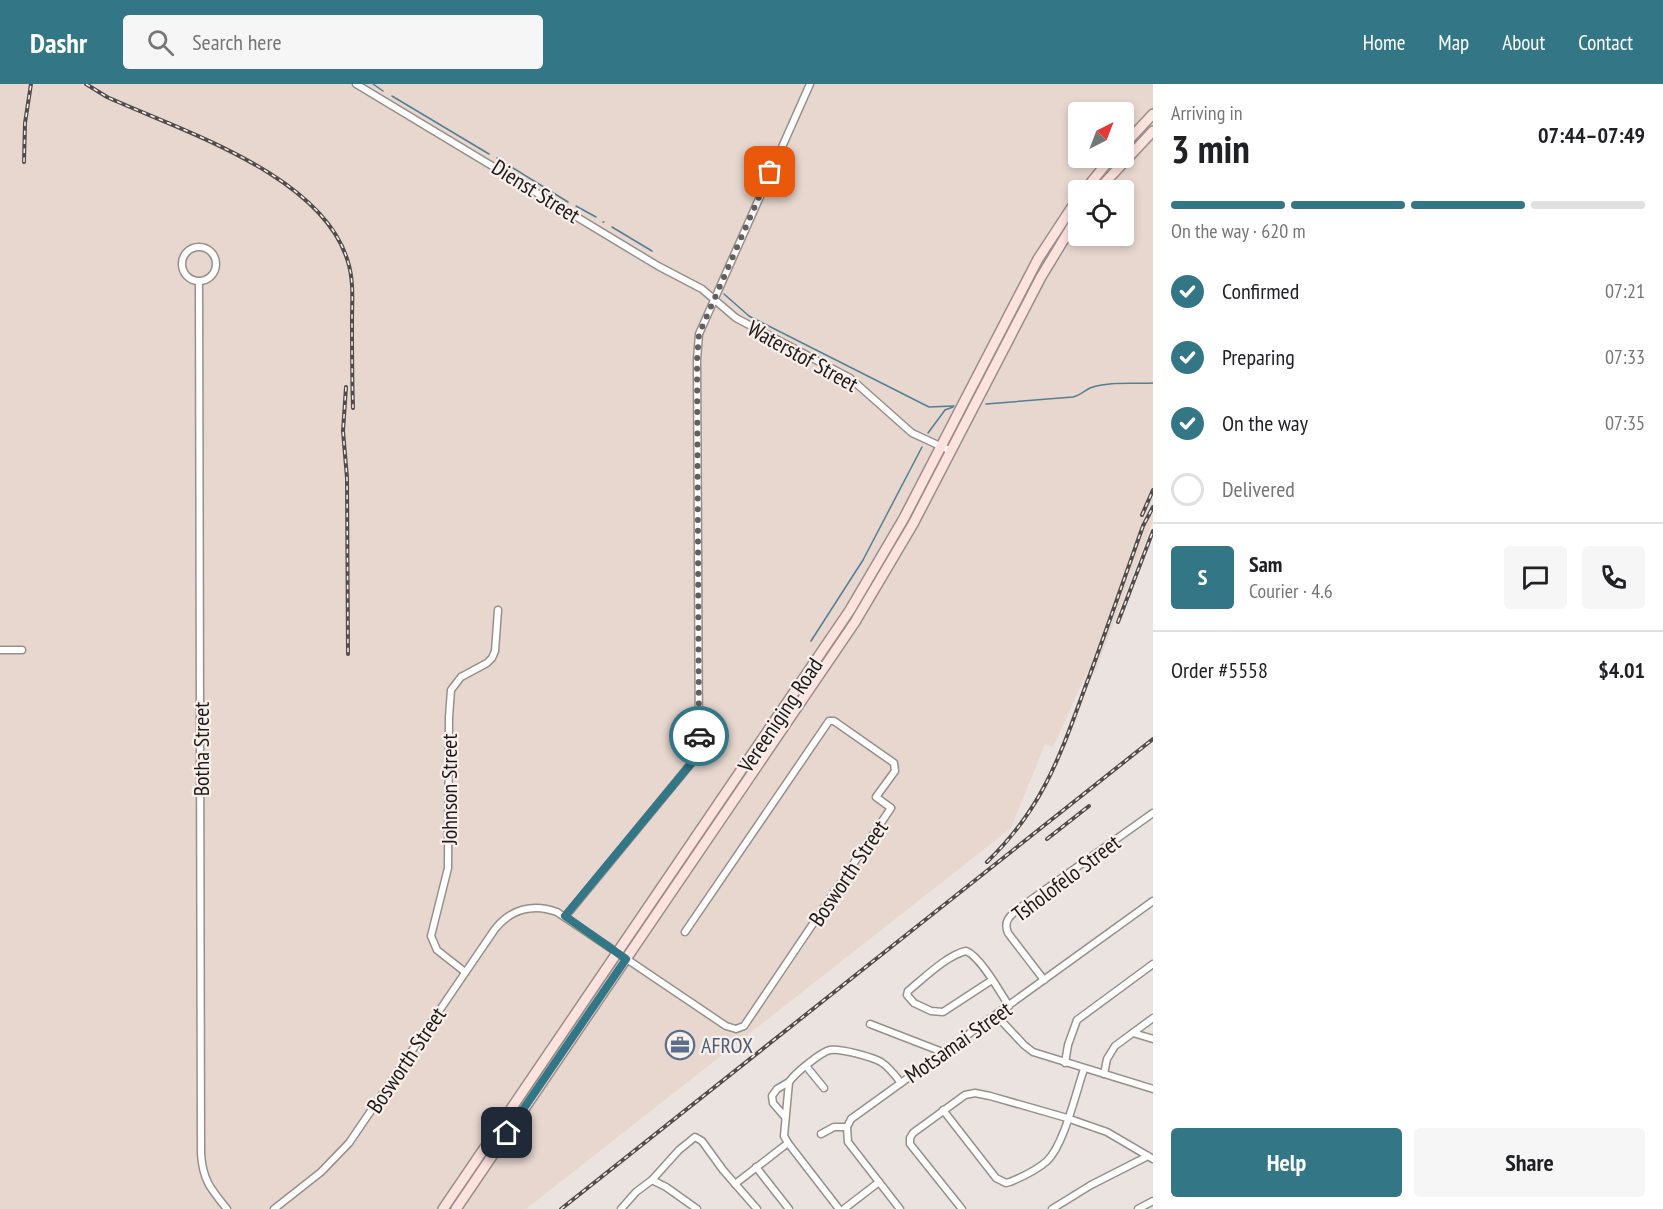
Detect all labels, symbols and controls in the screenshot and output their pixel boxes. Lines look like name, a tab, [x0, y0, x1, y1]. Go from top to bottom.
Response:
search box	[123, 15, 543, 69]
text: Dashr	[30, 24, 87, 61]
icon: search	[144, 26, 177, 59]
text: Search here	[192, 28, 282, 56]
text: Home	[1363, 29, 1405, 56]
text: Map	[1438, 29, 1469, 56]
text: About	[1502, 29, 1545, 56]
text: Contact	[1578, 29, 1633, 56]
text: Arriving in	[1171, 100, 1243, 126]
north arrow	[1068, 102, 1134, 168]
map controls	[1068, 102, 1134, 246]
text: 07:44–07:49	[1538, 121, 1645, 149]
text: 3 min	[1171, 123, 1250, 174]
pin	[744, 146, 795, 197]
street label: Dienst Street	[487, 153, 585, 229]
icon: bag	[753, 155, 786, 188]
button: locate	[1068, 180, 1134, 246]
text: On the way · 620 m	[1171, 218, 1306, 244]
icon: check	[1171, 275, 1204, 308]
text: Confirmed	[1222, 277, 1299, 305]
text: 07:21	[1605, 278, 1645, 304]
street label: Waterstof Street	[743, 314, 863, 398]
icon: check	[1171, 341, 1204, 374]
text: Preparing	[1222, 343, 1295, 371]
text: 07:33	[1605, 344, 1645, 370]
icon: check	[1171, 407, 1204, 440]
text: On the way	[1222, 409, 1308, 437]
text: 07:35	[1605, 410, 1645, 436]
text: Delivered	[1222, 475, 1295, 503]
button: chat	[1504, 546, 1567, 609]
button: phone	[1582, 546, 1645, 609]
text: Sam	[1249, 550, 1282, 578]
text: S	[1198, 563, 1207, 591]
text: Courier · 4.6	[1249, 578, 1333, 604]
street label: Vereeniging Road	[731, 652, 829, 778]
text: Order #5558	[1171, 656, 1268, 684]
text: $4.01	[1598, 656, 1645, 684]
street label: Botha Street	[187, 702, 215, 796]
courier	[669, 706, 729, 766]
icon: car	[683, 720, 716, 753]
street label: Johnson Street	[435, 734, 463, 845]
street label: Bosworth Street	[802, 815, 894, 931]
street label: Tsholofelo Street	[1006, 828, 1126, 928]
street label: Motsamai Street	[899, 995, 1017, 1089]
street label: Bosworth Street	[360, 1002, 452, 1118]
office icon: AFROX	[664, 1029, 696, 1061]
place label: AFROX	[701, 1031, 753, 1059]
pin	[481, 1107, 532, 1158]
icon: home	[490, 1116, 523, 1149]
button: Help	[1171, 1128, 1402, 1197]
button: Share	[1414, 1128, 1645, 1197]

